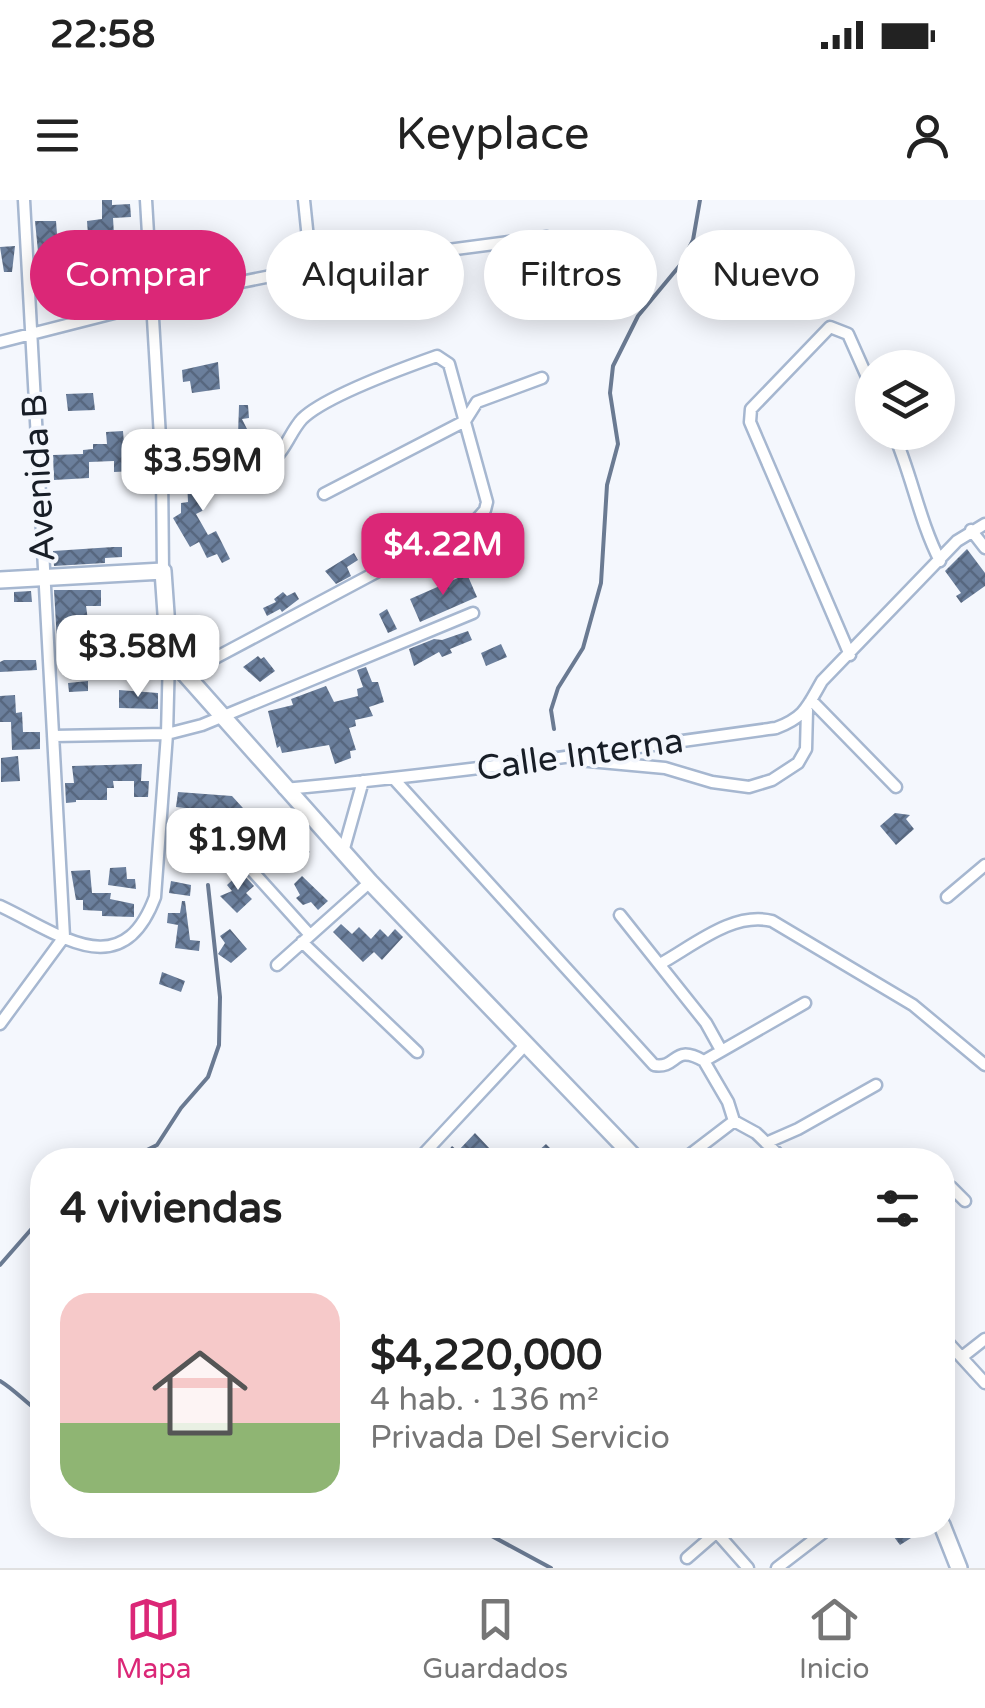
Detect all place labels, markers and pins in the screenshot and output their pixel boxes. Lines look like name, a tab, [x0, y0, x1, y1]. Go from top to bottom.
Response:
pin: $3.59M	[122, 429, 284, 514]
pin: $4.22M	[362, 513, 524, 598]
pin: $3.58M	[57, 615, 219, 700]
pin: $1.9M	[168, 808, 308, 893]

